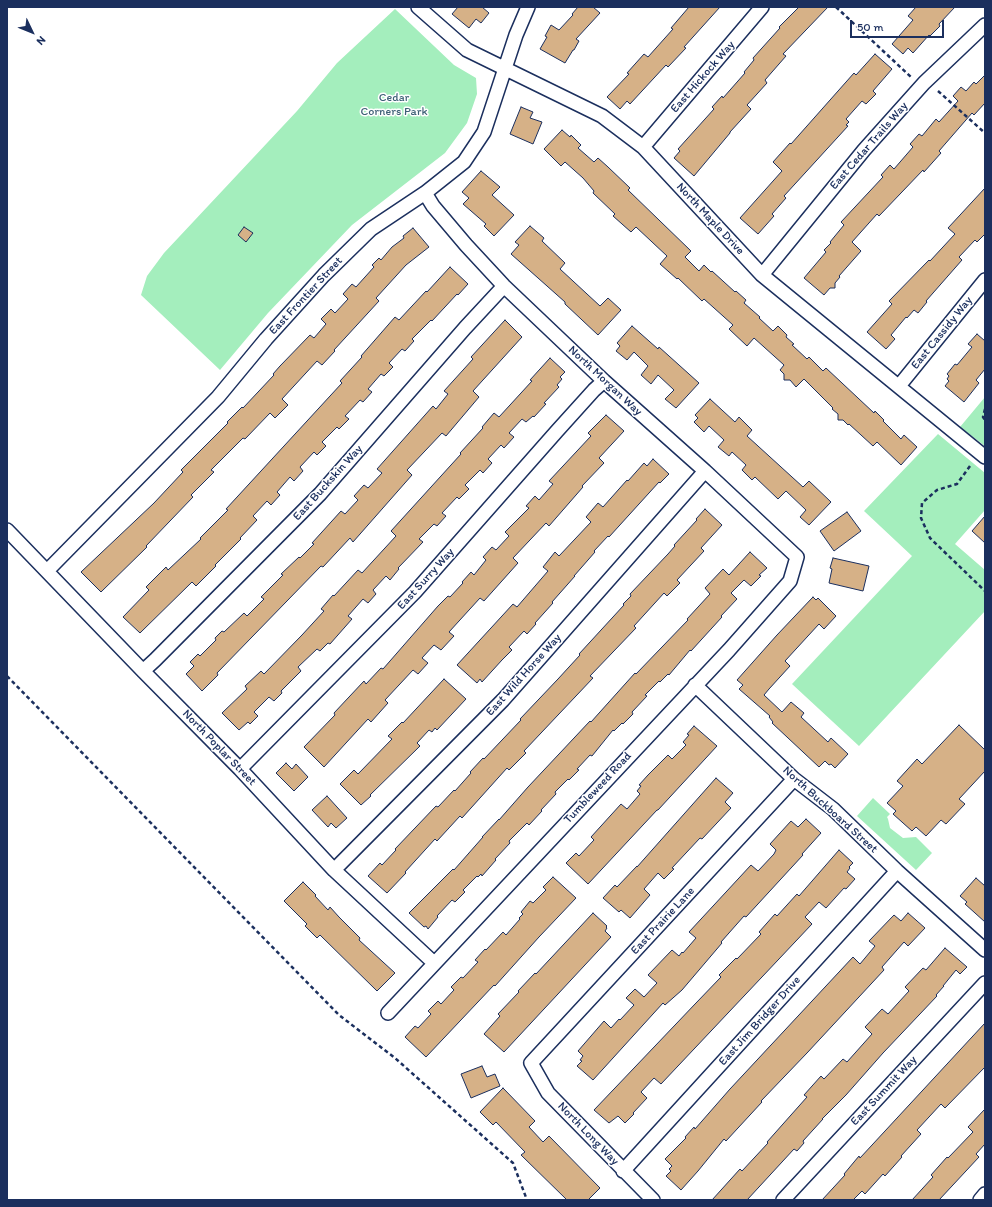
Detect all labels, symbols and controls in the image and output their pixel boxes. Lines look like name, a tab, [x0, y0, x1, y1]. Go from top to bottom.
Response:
north arrow	[12, 12, 52, 52]
scale bar	[852, 12, 946, 38]
text: 50 m	[857, 20, 883, 34]
text: N	[34, 33, 48, 48]
street label: East Hickock Way	[668, 38, 738, 116]
park label: Cedar Corners Park	[360, 91, 428, 119]
street label: East Cedar Trails Way	[827, 99, 911, 193]
street label: North Maple Drive	[673, 180, 747, 258]
street label: East Frontier Street	[266, 254, 346, 338]
street label: East Cassidy Way	[908, 294, 976, 372]
street label: North Morgan Way	[565, 343, 645, 419]
street label: East Buckskin Way	[290, 442, 366, 524]
street label: East Surry Way	[395, 545, 457, 613]
street label: East Wild Horse Way	[483, 631, 565, 719]
street label: North Poplar Street	[179, 707, 259, 789]
street label: Tumbleweed Road	[561, 749, 635, 827]
street label: North Buckboard Street	[780, 764, 880, 856]
street label: East Prairie Lane	[628, 884, 698, 958]
street label: East Jim Bridger Drive	[716, 973, 804, 1069]
street label: East Summit Way	[848, 1053, 920, 1129]
street label: North Long Way	[554, 1100, 622, 1168]

